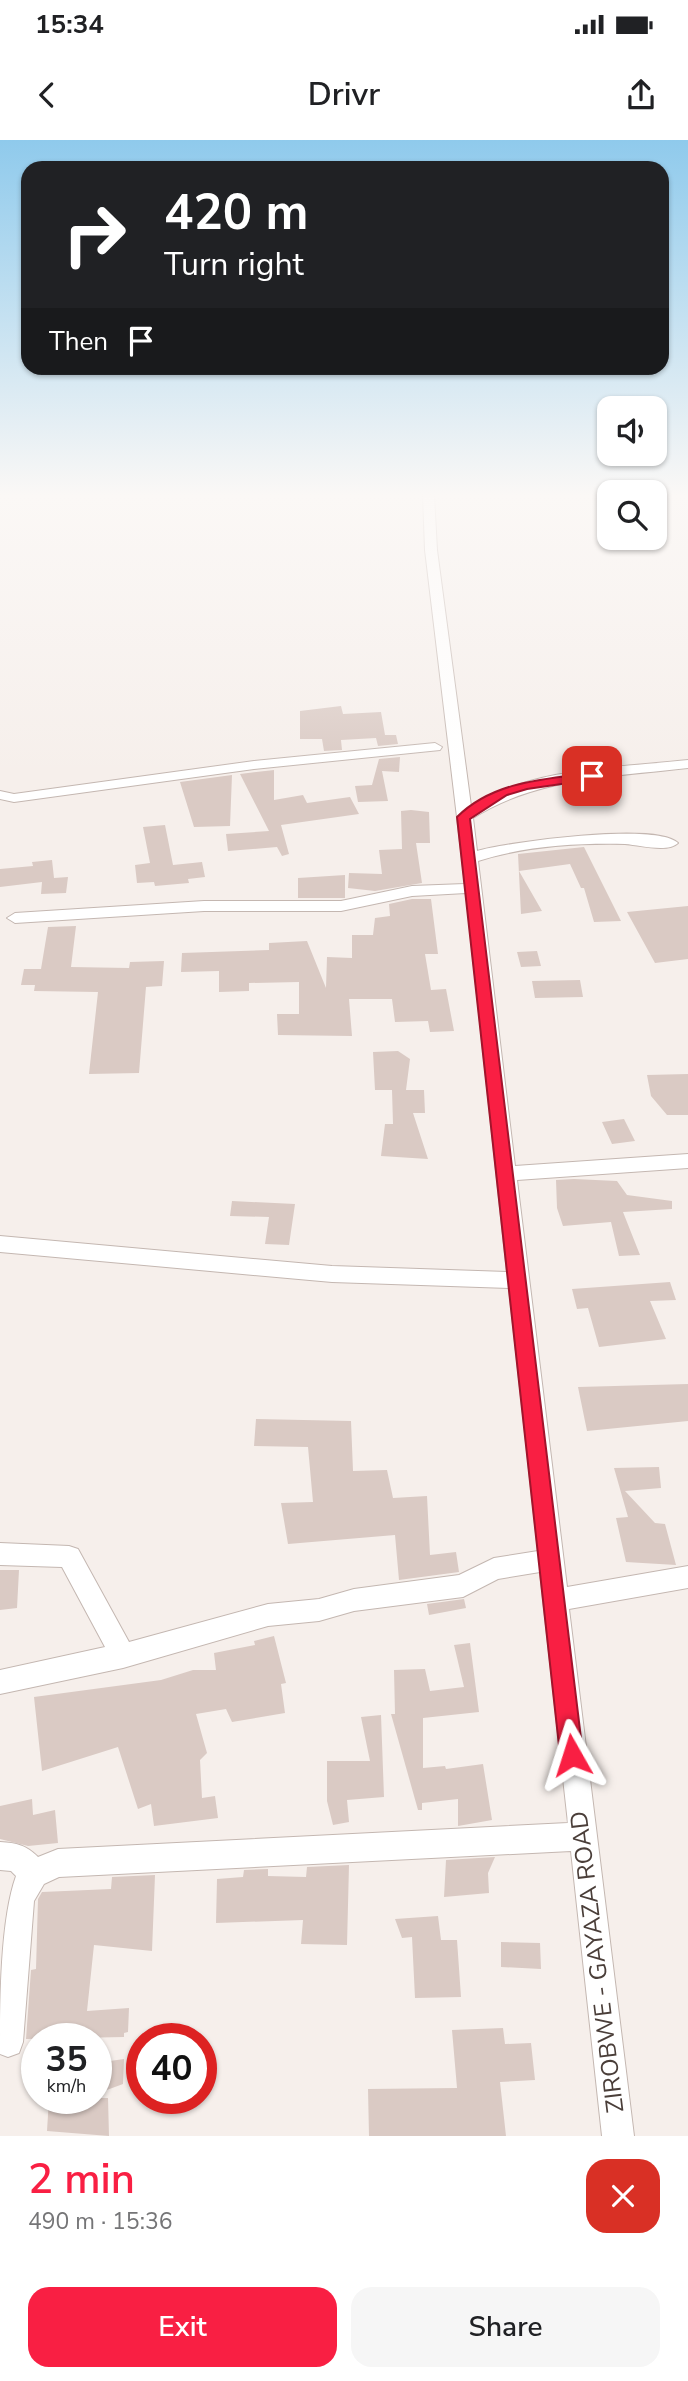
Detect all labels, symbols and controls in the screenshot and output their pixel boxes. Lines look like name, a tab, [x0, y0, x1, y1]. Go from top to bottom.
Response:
text: 15:34	[35, 7, 104, 42]
text: Drivr	[308, 73, 380, 116]
icon: back	[28, 76, 66, 114]
icon: share	[622, 76, 660, 114]
text: 420 m	[164, 179, 308, 246]
icon: right	[49, 189, 140, 280]
text: Turn right	[164, 243, 304, 286]
icon: arrive	[122, 322, 160, 360]
text: Then	[49, 324, 108, 359]
map controls	[597, 396, 667, 550]
button: sound	[597, 396, 667, 466]
button: search	[597, 480, 667, 550]
pin	[562, 746, 622, 806]
icon: arrive	[573, 757, 611, 795]
position arrow	[535, 1718, 609, 1792]
street label: ZIROBWE - GAYAZA ROAD	[563, 1809, 631, 2115]
speed limit sign: 40	[126, 2023, 217, 2114]
text: 35	[45, 2036, 88, 2083]
text: km/h	[47, 2074, 86, 2098]
text: 2 min	[28, 2151, 135, 2208]
button: close	[586, 2159, 660, 2233]
text: 490 m · 15:36	[28, 2206, 173, 2237]
button: Exit	[28, 2287, 337, 2367]
button: Share	[351, 2287, 660, 2367]

